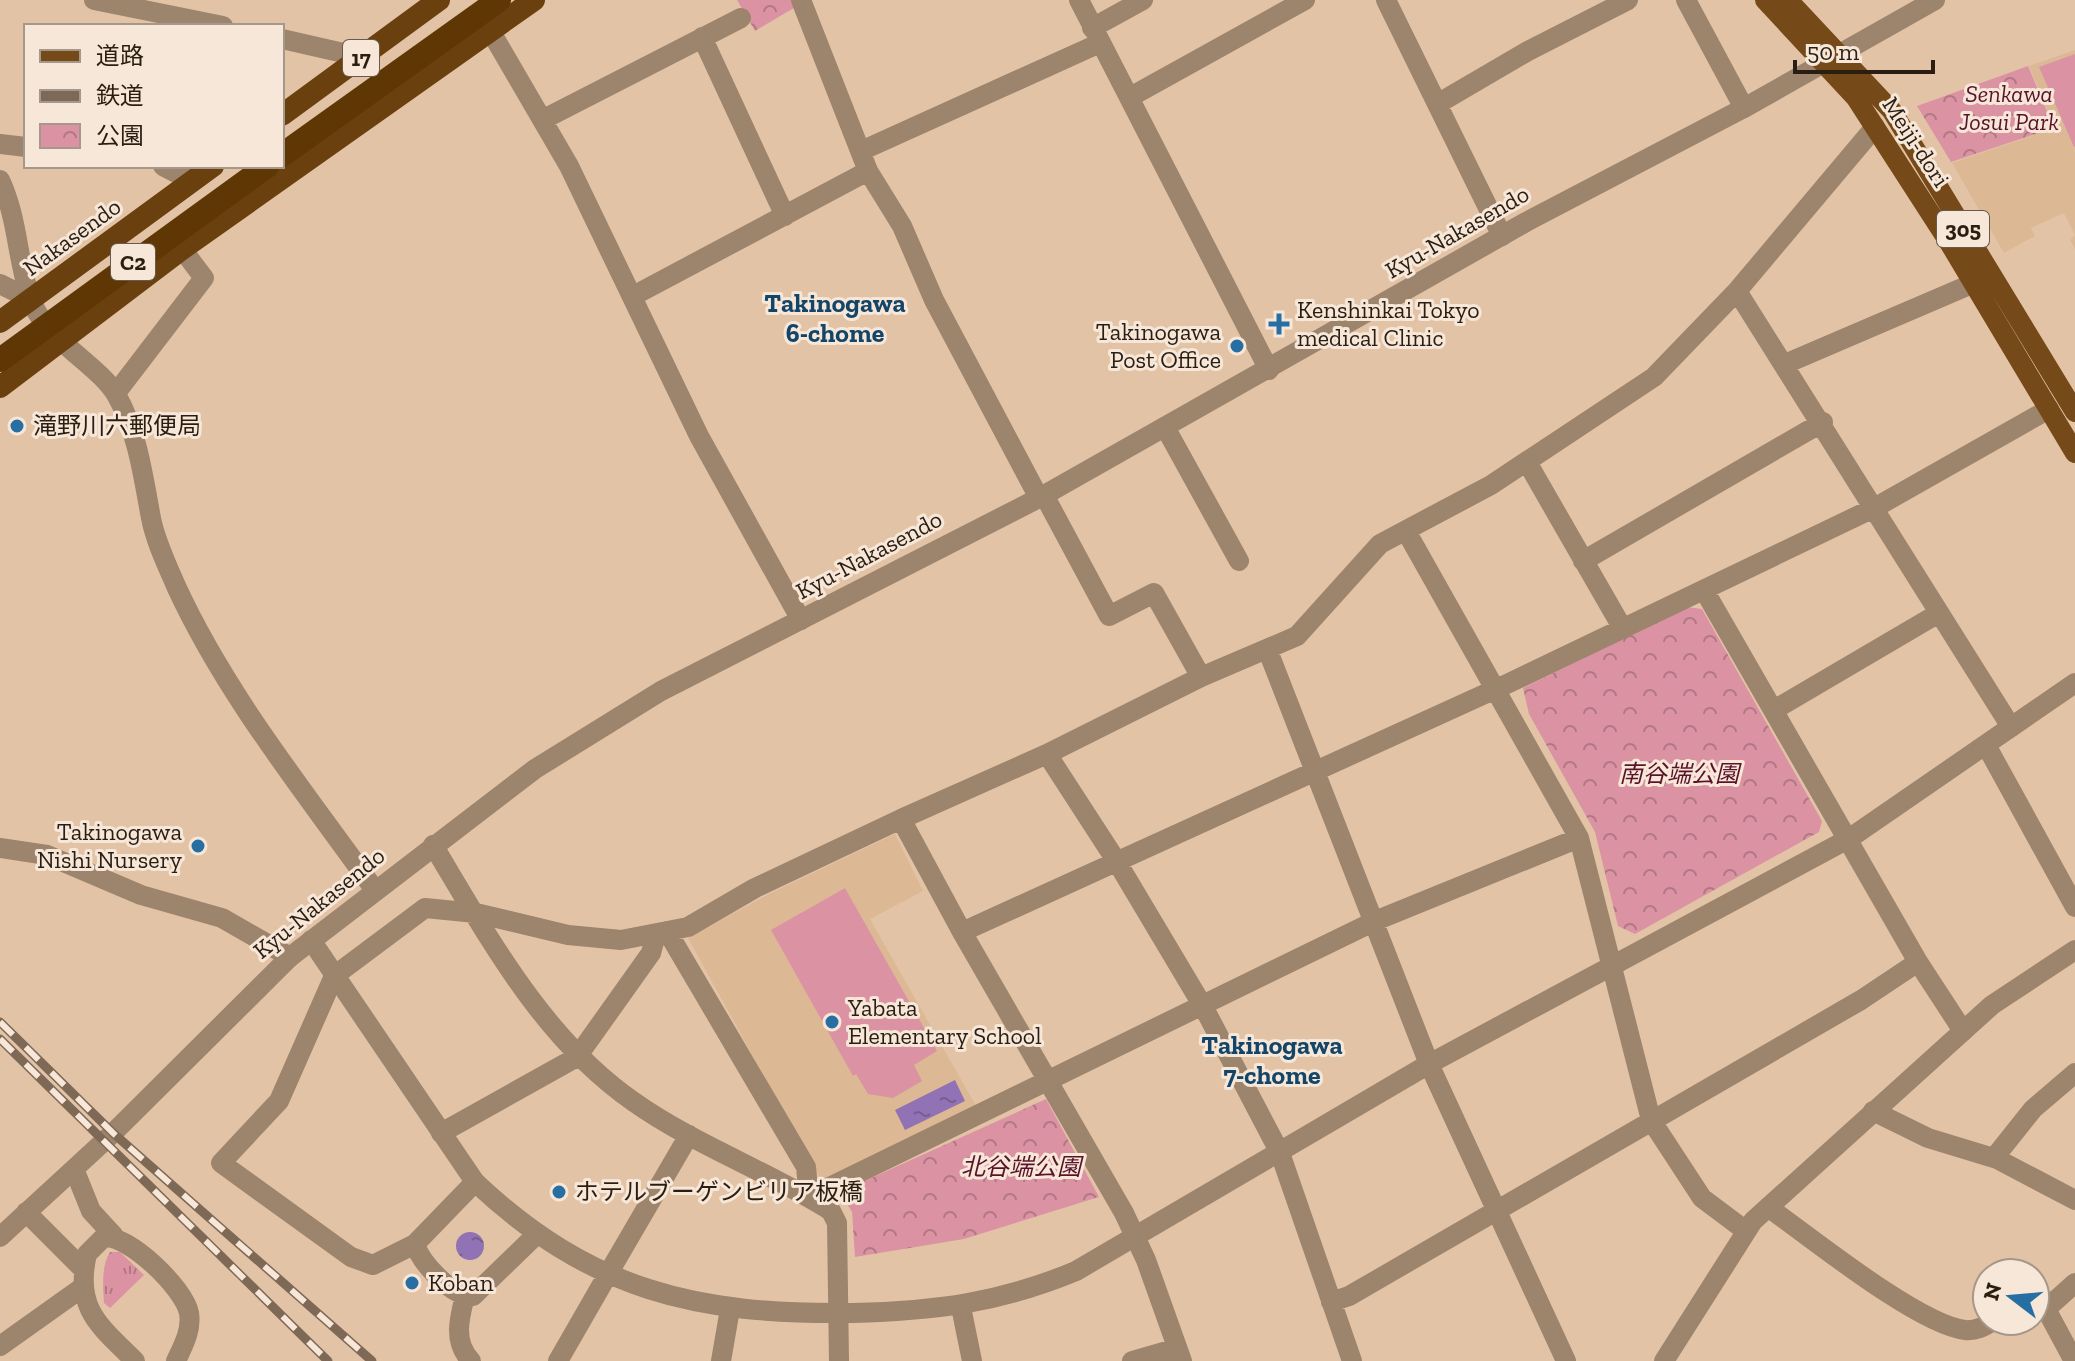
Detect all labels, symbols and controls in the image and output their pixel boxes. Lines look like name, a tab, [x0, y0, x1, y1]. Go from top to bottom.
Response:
legend	[24, 24, 284, 168]
scale bar	[1795, 24, 1933, 74]
text: 50 m	[1807, 37, 1860, 66]
road number: 17	[343, 40, 379, 76]
text: 道路	[96, 41, 144, 70]
park label: Senkawa Josui Park	[1958, 79, 2059, 136]
text: 鉄道	[96, 81, 144, 110]
street label: Meiji-dori	[1877, 91, 1956, 192]
text: 公園	[96, 121, 144, 150]
street label: Kyu-Nakasendo	[1380, 179, 1534, 284]
street label: Nakasendo	[17, 191, 126, 282]
road number: 305	[1937, 211, 1989, 247]
road number: C2	[111, 244, 155, 280]
district label: Takinogawa 6-chome	[764, 287, 906, 349]
place label: Kenshinkai Tokyo medical Clinic	[1297, 295, 1480, 352]
marker: Kenshinkai Tokyo medical Clinic	[1268, 313, 1290, 335]
place label: Takinogawa Post Office	[1096, 317, 1221, 374]
marker: Takinogawa Post Office	[1228, 337, 1246, 355]
place label: 滝野川六郵便局	[33, 411, 201, 440]
marker: 滝野川六郵便局	[8, 417, 26, 435]
street label: Kyu-Nakasendo	[791, 504, 947, 605]
park label: 南谷端公園	[1619, 759, 1742, 788]
place label: Takinogawa Nishi Nursery	[37, 817, 183, 874]
marker: Takinogawa Nishi Nursery	[189, 837, 207, 855]
street label: Kyu-Nakasendo	[247, 841, 390, 965]
place label: Yabata Elementary School	[847, 993, 1042, 1050]
marker: Yabata Elementary School	[823, 1013, 841, 1031]
district label: Takinogawa 7-chome	[1201, 1029, 1343, 1091]
park label: 北谷端公園	[961, 1152, 1084, 1181]
place label: ホテルブーゲンビリア板橋	[575, 1177, 863, 1206]
marker: ホテルブーゲンビリア板橋	[550, 1183, 568, 1201]
north arrow	[1971, 1257, 2051, 1337]
place label: Koban	[428, 1268, 494, 1297]
marker: Koban	[403, 1274, 421, 1292]
text: N	[1977, 1280, 2008, 1303]

